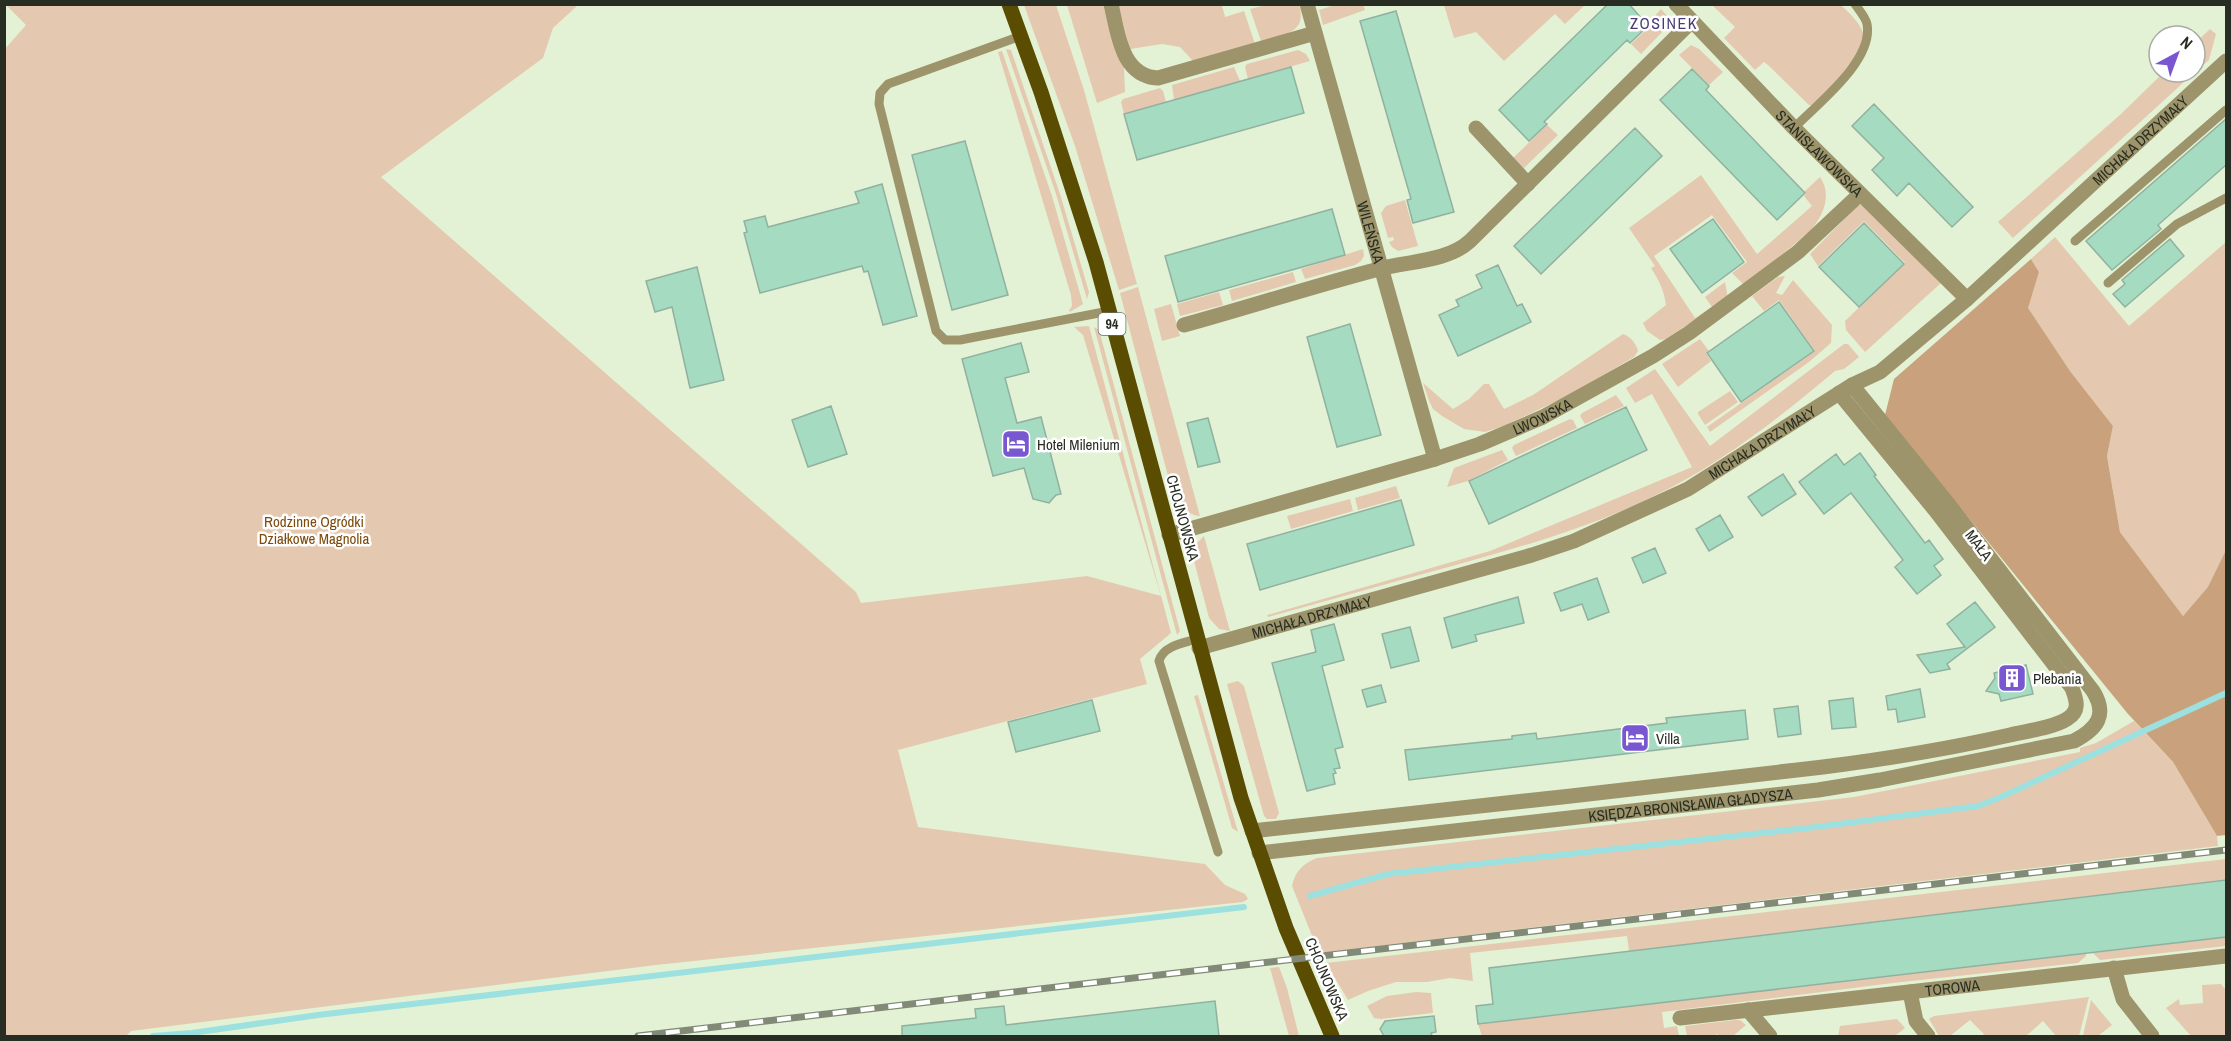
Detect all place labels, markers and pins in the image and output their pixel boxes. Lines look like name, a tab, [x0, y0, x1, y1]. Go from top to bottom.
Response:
hotel icon: Hotel Milenium	[1000, 428, 1032, 460]
place label: Hotel Milenium	[1037, 434, 1120, 455]
building icon: Plebania	[1996, 662, 2028, 694]
place label: Plebania	[2033, 668, 2082, 689]
hotel icon: Villa	[1619, 722, 1651, 754]
place label: Villa	[1656, 728, 1680, 749]

